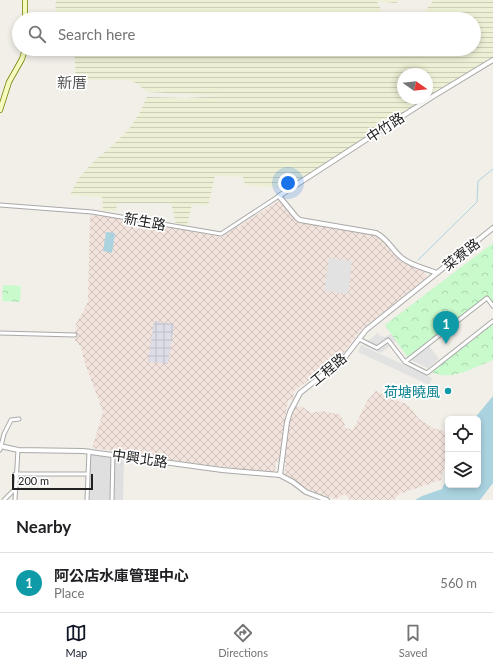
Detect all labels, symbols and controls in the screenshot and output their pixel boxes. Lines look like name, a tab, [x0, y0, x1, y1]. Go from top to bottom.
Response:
search box	[12, 12, 481, 56]
icon: search	[26, 23, 48, 45]
text: Search here	[58, 25, 135, 43]
north arrow	[397, 68, 433, 104]
district label: 新厝	[57, 73, 87, 91]
street label: 中竹路	[363, 108, 407, 146]
your location	[278, 173, 298, 193]
street label: 新生路	[123, 209, 167, 233]
street label: 菜寮路	[439, 234, 483, 274]
pin: 1	[433, 311, 459, 344]
street label: 工程路	[306, 349, 350, 389]
place label: 荷塘曉風	[384, 383, 440, 400]
marker: 荷塘曉風	[443, 386, 453, 396]
map controls	[445, 416, 481, 488]
button: locate	[445, 416, 481, 452]
street label: 中興北路	[111, 446, 169, 470]
button: layers	[445, 452, 481, 488]
scale bar	[12, 472, 93, 491]
text: 200 m	[18, 474, 49, 487]
text: Nearby	[16, 516, 71, 537]
text: 阿公店水庫管理中心	[54, 566, 189, 584]
text: 1	[25, 575, 33, 591]
text: 560 m	[440, 575, 477, 591]
text: Place	[54, 585, 84, 601]
tab: Map	[65, 622, 87, 659]
tab: Directions	[218, 622, 268, 659]
tab: Saved	[399, 622, 428, 659]

